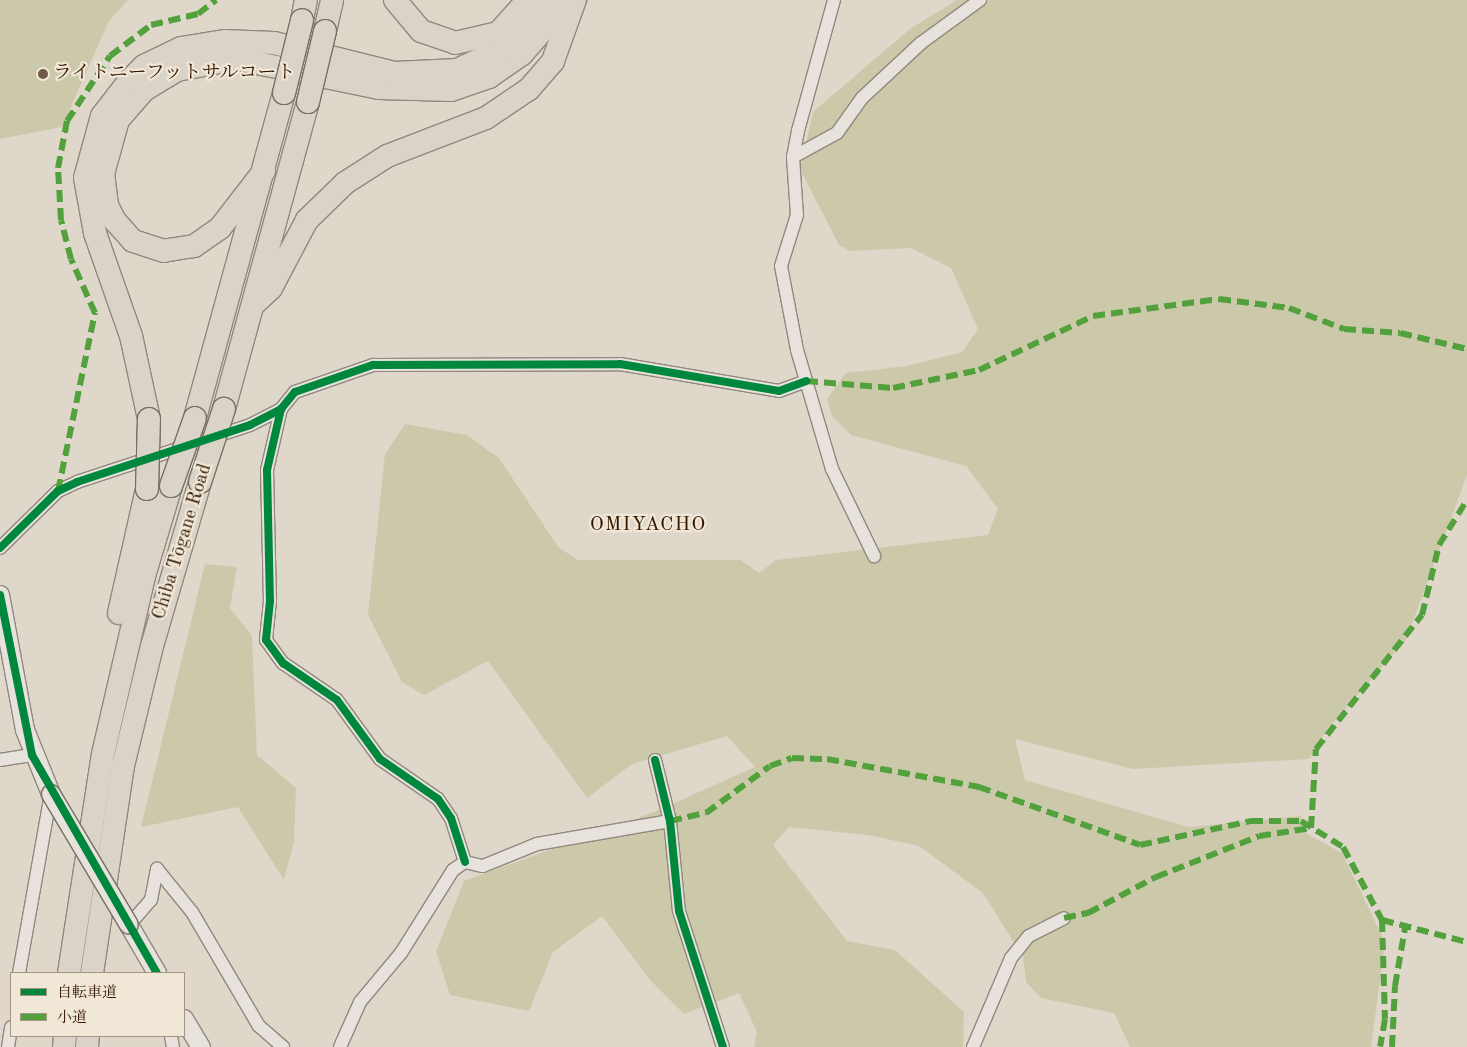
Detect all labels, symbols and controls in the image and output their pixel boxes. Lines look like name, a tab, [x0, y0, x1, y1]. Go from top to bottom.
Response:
place label: ライトニーフットサルコート	[53, 63, 300, 85]
marker: ライトニーフットサルコート	[37, 68, 49, 80]
street label: Chiba Tōgane Road	[148, 461, 218, 623]
district label: OMIYACHO	[589, 513, 707, 537]
legend	[10, 972, 185, 1037]
text: 自転車道	[57, 986, 117, 1001]
text: 小道	[57, 1011, 87, 1026]

